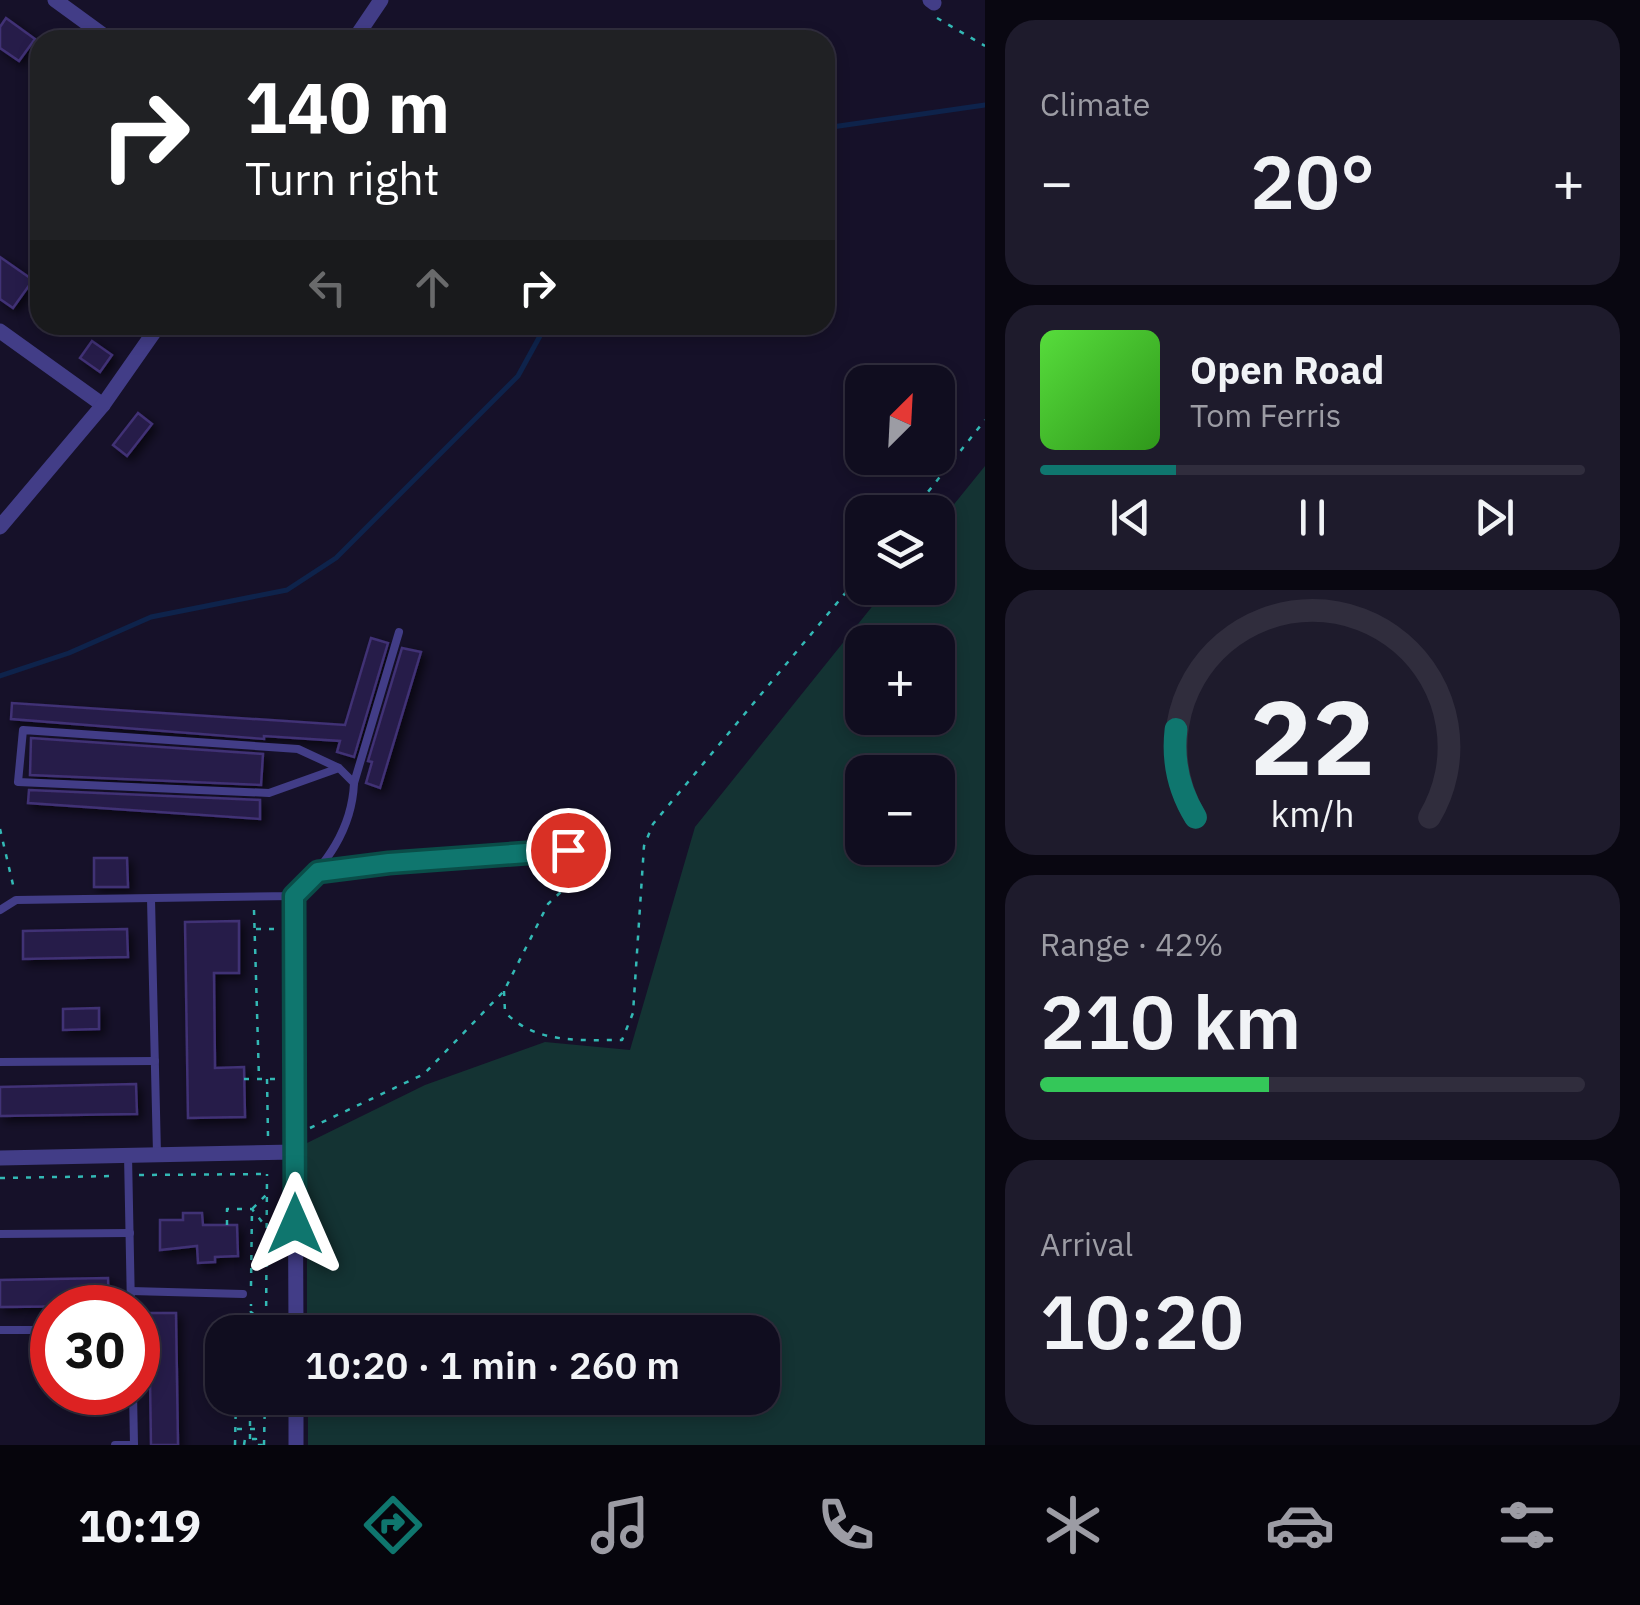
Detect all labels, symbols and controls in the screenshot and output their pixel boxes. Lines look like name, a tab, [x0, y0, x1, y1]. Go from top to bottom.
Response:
text: 140 m	[245, 61, 450, 152]
icon: right	[80, 70, 210, 200]
text: Climate	[1040, 83, 1150, 125]
text: 20°	[1250, 132, 1375, 230]
text: −	[1040, 146, 1073, 217]
text: +	[1552, 146, 1585, 217]
text: Turn right	[245, 149, 440, 207]
icon: left	[300, 260, 355, 315]
icon: ahead	[405, 260, 460, 315]
icon: right	[510, 260, 565, 315]
text: Open Road	[1190, 345, 1384, 394]
north arrow	[845, 365, 955, 475]
map controls	[845, 365, 955, 865]
text: Tom Ferris	[1190, 394, 1341, 436]
icon: previous	[1103, 490, 1158, 545]
icon: pause	[1285, 490, 1340, 545]
icon: next	[1467, 490, 1522, 545]
button: layers	[845, 495, 955, 605]
button: +	[845, 625, 955, 735]
text: 22	[1250, 668, 1375, 804]
button: −	[845, 755, 955, 865]
text: km/h	[1270, 790, 1355, 837]
pin	[526, 808, 611, 893]
icon: arrive	[541, 823, 596, 878]
text: Range · 42%	[1040, 923, 1223, 965]
text: 210 km	[1040, 972, 1301, 1070]
position arrow	[243, 1172, 347, 1276]
text: Arrival	[1040, 1223, 1133, 1265]
text: 10:20	[1040, 1272, 1244, 1370]
speed limit sign: 30	[30, 1285, 160, 1415]
text: 10:20 · 1 min · 260 m	[305, 1340, 680, 1389]
icon: directions	[358, 1490, 428, 1560]
icon: music	[585, 1490, 655, 1560]
icon: phone	[811, 1490, 881, 1560]
icon: climate	[1038, 1490, 1108, 1560]
icon: car	[1265, 1490, 1335, 1560]
icon: filters	[1492, 1490, 1562, 1560]
text: 10:19	[78, 1496, 201, 1554]

